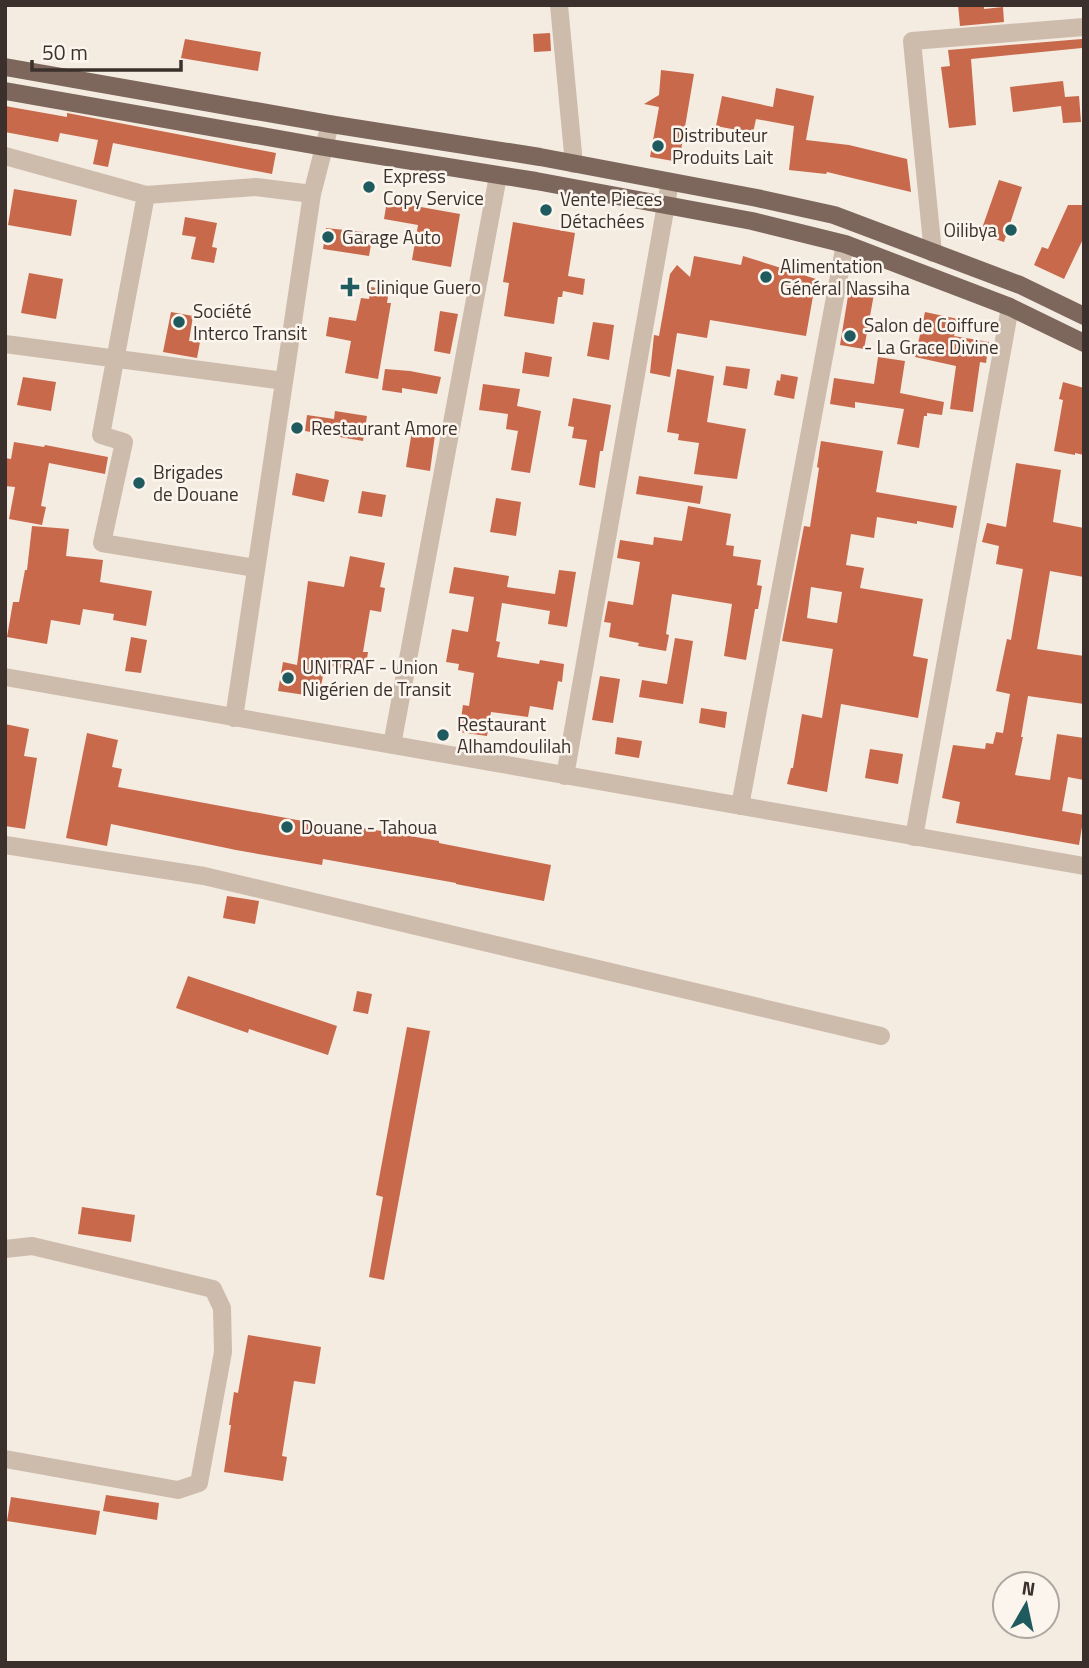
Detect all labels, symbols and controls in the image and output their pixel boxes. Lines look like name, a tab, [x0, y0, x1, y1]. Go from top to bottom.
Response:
scale bar	[32, 28, 180, 72]
text: 50 m	[42, 36, 88, 68]
place label: Distributeur Produits Lait	[672, 120, 773, 171]
marker: Distributeur Produits Lait	[650, 138, 666, 154]
place label: Express Copy Service	[383, 161, 484, 212]
marker: Express Copy Service	[361, 179, 377, 195]
place label: Vente Pieces Détachées	[560, 184, 662, 235]
marker: Vente Pieces Détachées	[538, 202, 554, 218]
place label: Oilibya	[943, 215, 997, 244]
place label: Garage Auto	[342, 222, 441, 251]
marker: Oilibya	[1003, 222, 1019, 238]
marker: Garage Auto	[320, 229, 336, 245]
place label: Alimentation Général Nassiha	[780, 251, 910, 302]
marker: Alimentation Général Nassiha	[758, 269, 774, 285]
place label: Clinique Guero	[366, 272, 481, 301]
marker: Clinique Guero	[340, 277, 360, 297]
place label: Société Interco Transit	[193, 296, 308, 347]
place label: Salon de Coiffure - La Grace Divine	[864, 310, 999, 361]
marker: Société Interco Transit	[171, 314, 187, 330]
marker: Salon de Coiffure - La Grace Divine	[842, 328, 858, 344]
place label: Restaurant Amore	[311, 413, 458, 442]
marker: Restaurant Amore	[289, 420, 305, 436]
place label: Brigades de Douane	[153, 457, 239, 508]
marker: Brigades de Douane	[131, 475, 147, 491]
place label: UNITRAF - Union Nigérien de Transit	[302, 652, 452, 703]
marker: UNITRAF - Union Nigérien de Transit	[280, 670, 296, 686]
place label: Restaurant Alhamdoulilah	[457, 709, 571, 760]
marker: Restaurant Alhamdoulilah	[435, 727, 451, 743]
place label: Douane - Tahoua	[301, 812, 438, 841]
marker: Douane - Tahoua	[279, 819, 295, 835]
north arrow	[991, 1570, 1061, 1640]
text: N	[1020, 1572, 1038, 1603]

